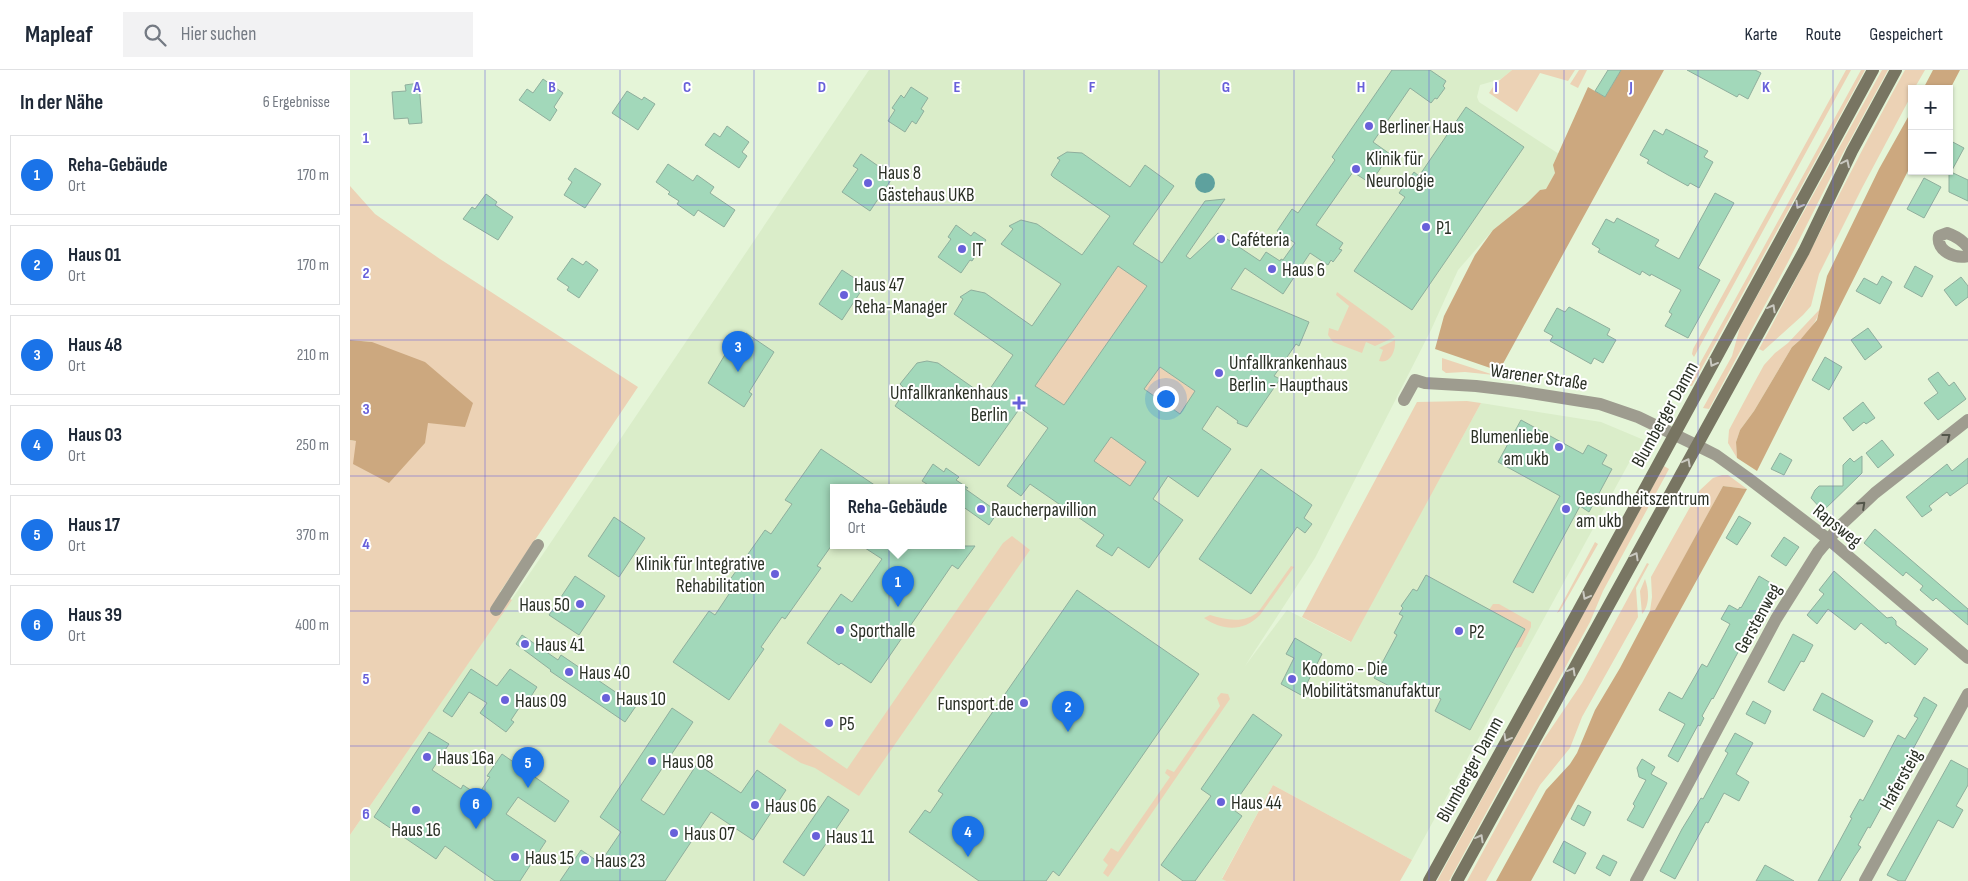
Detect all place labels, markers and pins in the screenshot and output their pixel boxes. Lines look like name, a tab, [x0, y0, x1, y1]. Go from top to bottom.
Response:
place label: Berliner Haus	[1379, 116, 1464, 139]
marker: Berliner Haus	[1363, 120, 1375, 132]
place label: Klinik für Neurologie	[1366, 148, 1434, 193]
place label: Haus 8 Gästehaus UKB	[878, 162, 974, 207]
marker: Klinik für Neurologie	[1350, 163, 1362, 175]
marker: Haus 8 Gästehaus UKB	[862, 177, 874, 189]
place label: P1	[1436, 217, 1451, 240]
marker: P1	[1420, 221, 1432, 233]
place label: Caféteria	[1231, 229, 1289, 252]
marker: Caféteria	[1215, 233, 1227, 245]
place label: IT	[972, 239, 984, 262]
marker: IT	[956, 243, 968, 255]
place label: Haus 6	[1282, 259, 1325, 282]
marker: Haus 6	[1266, 263, 1278, 275]
place label: Haus 47 Reha-Manager	[854, 274, 948, 319]
marker: Haus 47 Reha-Manager	[838, 289, 850, 301]
pin: 3	[722, 331, 754, 372]
place label: Unfallkrankenhaus Berlin - Haupthaus	[1229, 352, 1348, 397]
marker: Unfallkrankenhaus Berlin - Haupthaus	[1213, 367, 1225, 379]
place label: Unfallkrankenhaus Berlin	[890, 382, 1008, 427]
marker: Unfallkrankenhaus Berlin	[1012, 396, 1026, 410]
place label: Blumenliebe am ukb	[1470, 426, 1549, 471]
marker: Blumenliebe am ukb	[1553, 441, 1565, 453]
place label: Gesundheitszentrum am ukb	[1576, 488, 1709, 533]
place label: Raucherpavillion	[991, 499, 1097, 522]
marker: Raucherpavillion	[975, 503, 987, 515]
marker: Gesundheitszentrum am ukb	[1560, 503, 1572, 515]
place label: Klinik für Integrative Rehabilitation	[635, 553, 765, 598]
pin: 1	[882, 566, 914, 607]
marker: Klinik für Integrative Rehabilitation	[769, 568, 781, 580]
place label: Haus 50	[519, 594, 570, 617]
marker: Haus 50	[574, 598, 586, 610]
place label: Sporthalle	[850, 620, 916, 643]
place label: P2	[1469, 621, 1485, 644]
marker: Sporthalle	[834, 624, 846, 636]
marker: P2	[1453, 625, 1465, 637]
place label: Haus 41	[535, 634, 585, 657]
marker: Haus 41	[519, 638, 531, 650]
place label: Kodomo - Die Mobilitätsmanufaktur	[1302, 658, 1441, 703]
place label: Haus 40	[579, 662, 630, 685]
marker: Haus 40	[563, 666, 575, 678]
marker: Kodomo - Die Mobilitätsmanufaktur	[1286, 673, 1298, 685]
place label: Haus 10	[616, 688, 666, 711]
place label: Haus 09	[515, 690, 567, 713]
pin: 2	[1052, 691, 1084, 732]
marker: Haus 10	[600, 692, 612, 704]
place label: Funsport.de	[937, 693, 1014, 716]
marker: Haus 09	[499, 694, 511, 706]
marker: Funsport.de	[1018, 697, 1030, 709]
place label: P5	[839, 713, 855, 736]
marker: P5	[823, 717, 835, 729]
place label: Haus 16a	[437, 747, 494, 770]
pin: 5	[512, 747, 544, 788]
marker: Haus 16a	[421, 751, 433, 763]
place label: Haus 08	[662, 751, 714, 774]
marker: Haus 08	[646, 755, 658, 767]
pin: 6	[460, 788, 492, 829]
place label: Haus 44	[1231, 792, 1282, 815]
place label: Haus 06	[765, 795, 817, 818]
marker: Haus 44	[1215, 796, 1227, 808]
marker: Haus 06	[749, 799, 761, 811]
marker: Haus 16	[410, 804, 422, 816]
pin: 4	[952, 816, 984, 857]
place label: Haus 16	[391, 819, 441, 842]
place label: Haus 07	[684, 823, 735, 846]
place label: Haus 11	[826, 826, 874, 849]
marker: Haus 07	[668, 827, 680, 839]
marker: Haus 11	[810, 830, 822, 842]
place label: Haus 15	[525, 847, 574, 870]
place label: Haus 23	[595, 850, 646, 873]
marker: Haus 15	[509, 851, 521, 863]
marker: Haus 23	[579, 854, 591, 866]

